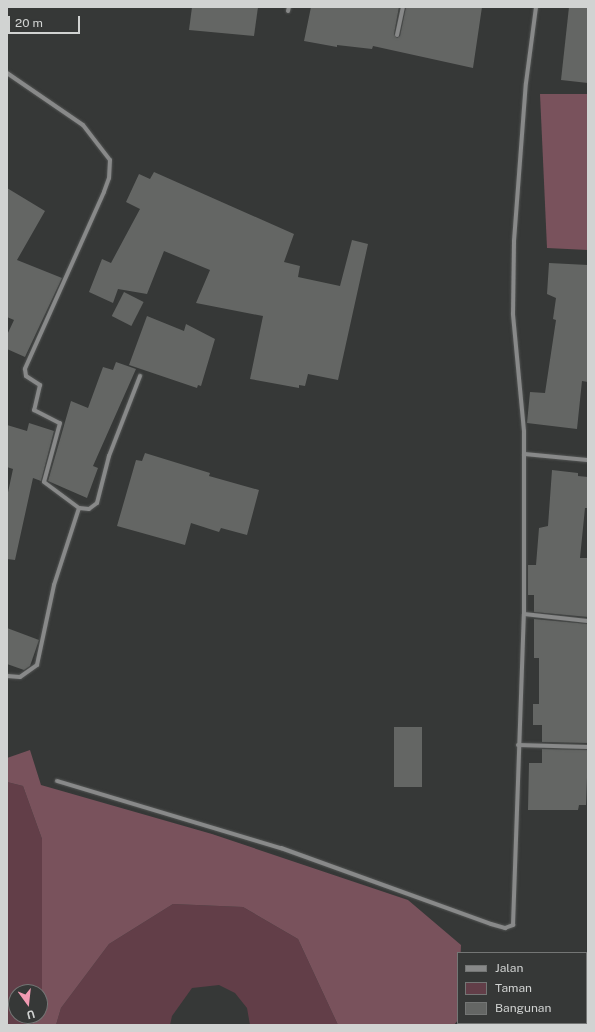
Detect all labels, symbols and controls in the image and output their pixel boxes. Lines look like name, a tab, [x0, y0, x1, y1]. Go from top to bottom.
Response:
scale bar	[10, 8, 82, 34]
text: 20 m	[15, 16, 43, 30]
legend	[457, 952, 587, 1024]
text: Jalan	[495, 961, 523, 975]
text: Taman	[495, 981, 532, 995]
north arrow	[8, 984, 48, 1024]
text: Bangunan	[495, 1001, 551, 1015]
text: U	[25, 1008, 36, 1021]

